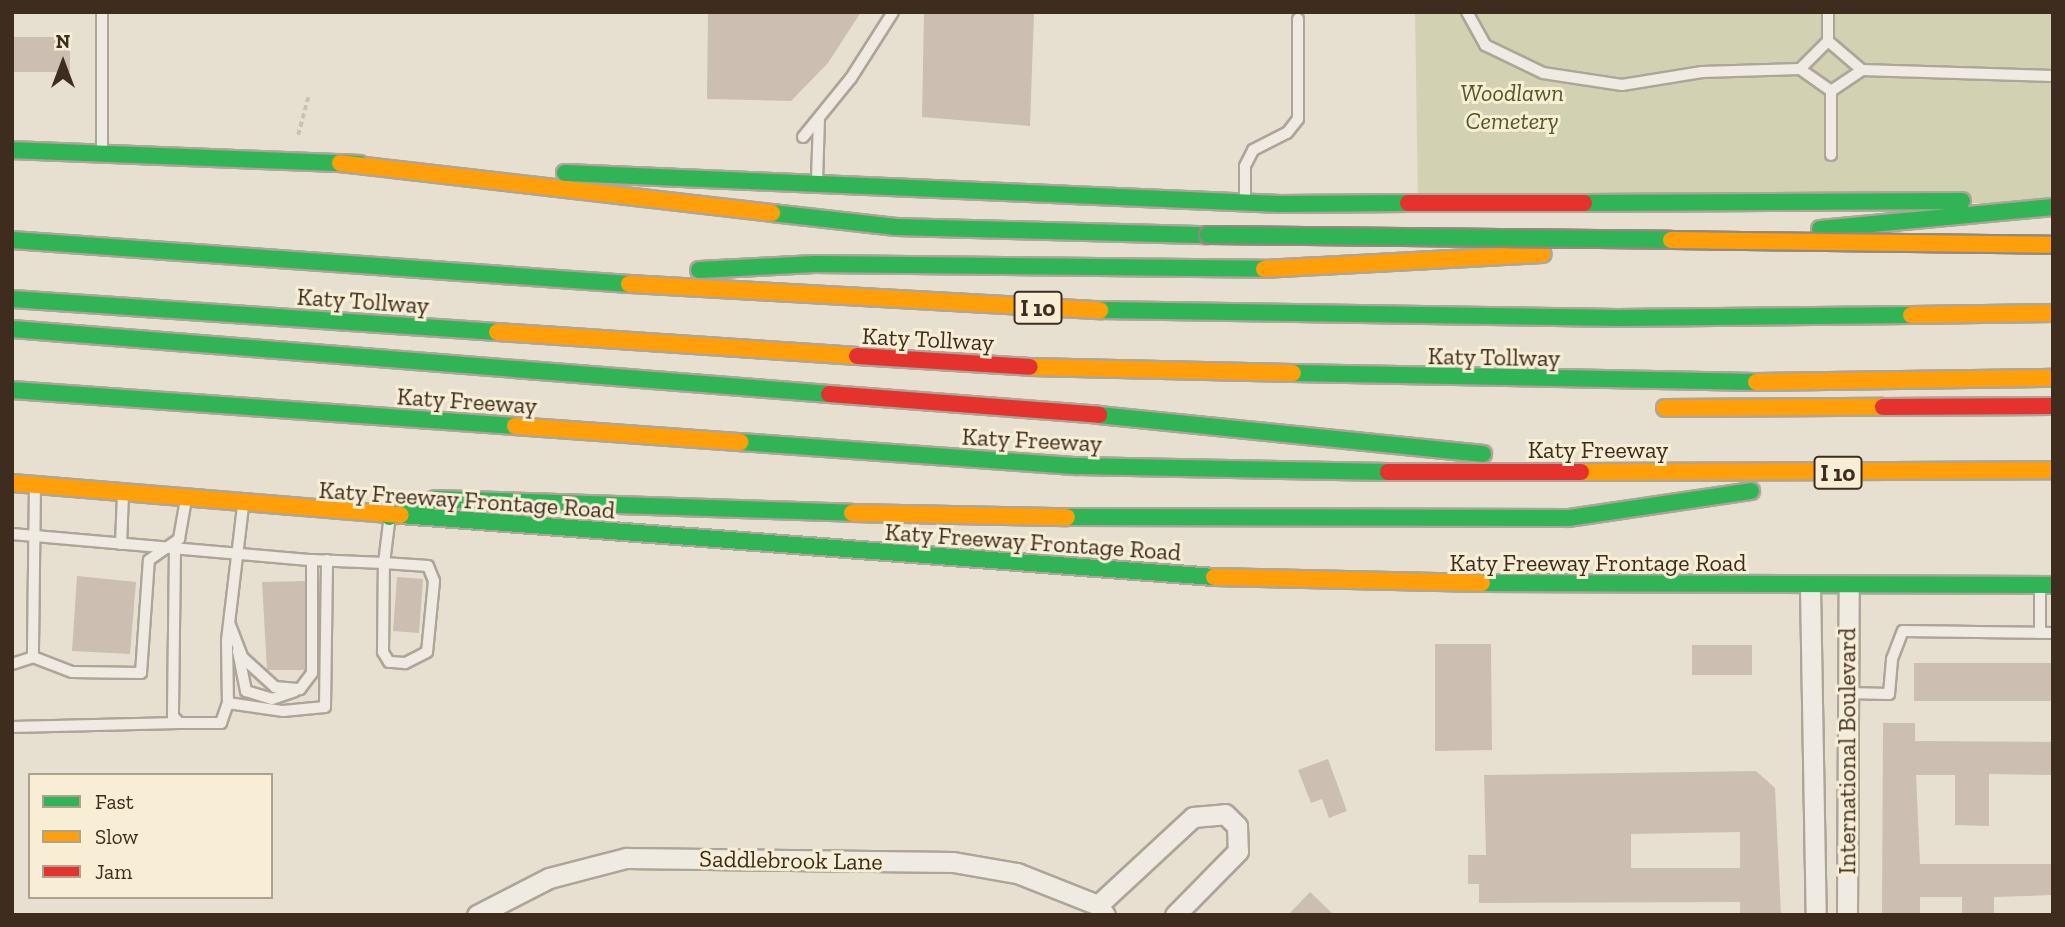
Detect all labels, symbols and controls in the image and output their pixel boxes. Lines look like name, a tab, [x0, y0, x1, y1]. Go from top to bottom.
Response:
north arrow	[28, 28, 98, 98]
text: N	[56, 30, 70, 53]
park label: Woodlawn Cemetery	[1460, 79, 1564, 135]
street label: Katy Tollway	[295, 282, 431, 320]
road number: I 10	[1014, 288, 1062, 328]
street label: Katy Tollway	[861, 321, 995, 357]
street label: Katy Tollway	[1427, 341, 1561, 373]
street label: Katy Freeway	[396, 382, 538, 420]
street label: Katy Freeway	[961, 422, 1103, 458]
street label: Katy Freeway	[1527, 436, 1669, 464]
road number: I 10	[1814, 453, 1862, 492]
street label: Katy Freeway Frontage Road	[317, 475, 617, 525]
street label: Katy Freeway Frontage Road	[883, 517, 1183, 567]
street label: Katy Freeway Frontage Road	[1449, 549, 1747, 577]
street label: International Boulevard	[1833, 628, 1861, 874]
legend	[28, 773, 273, 899]
text: Fast	[95, 789, 134, 814]
text: Slow	[95, 824, 138, 849]
street label: Saddlebrook Lane	[699, 844, 883, 876]
text: Jam	[95, 859, 132, 884]

